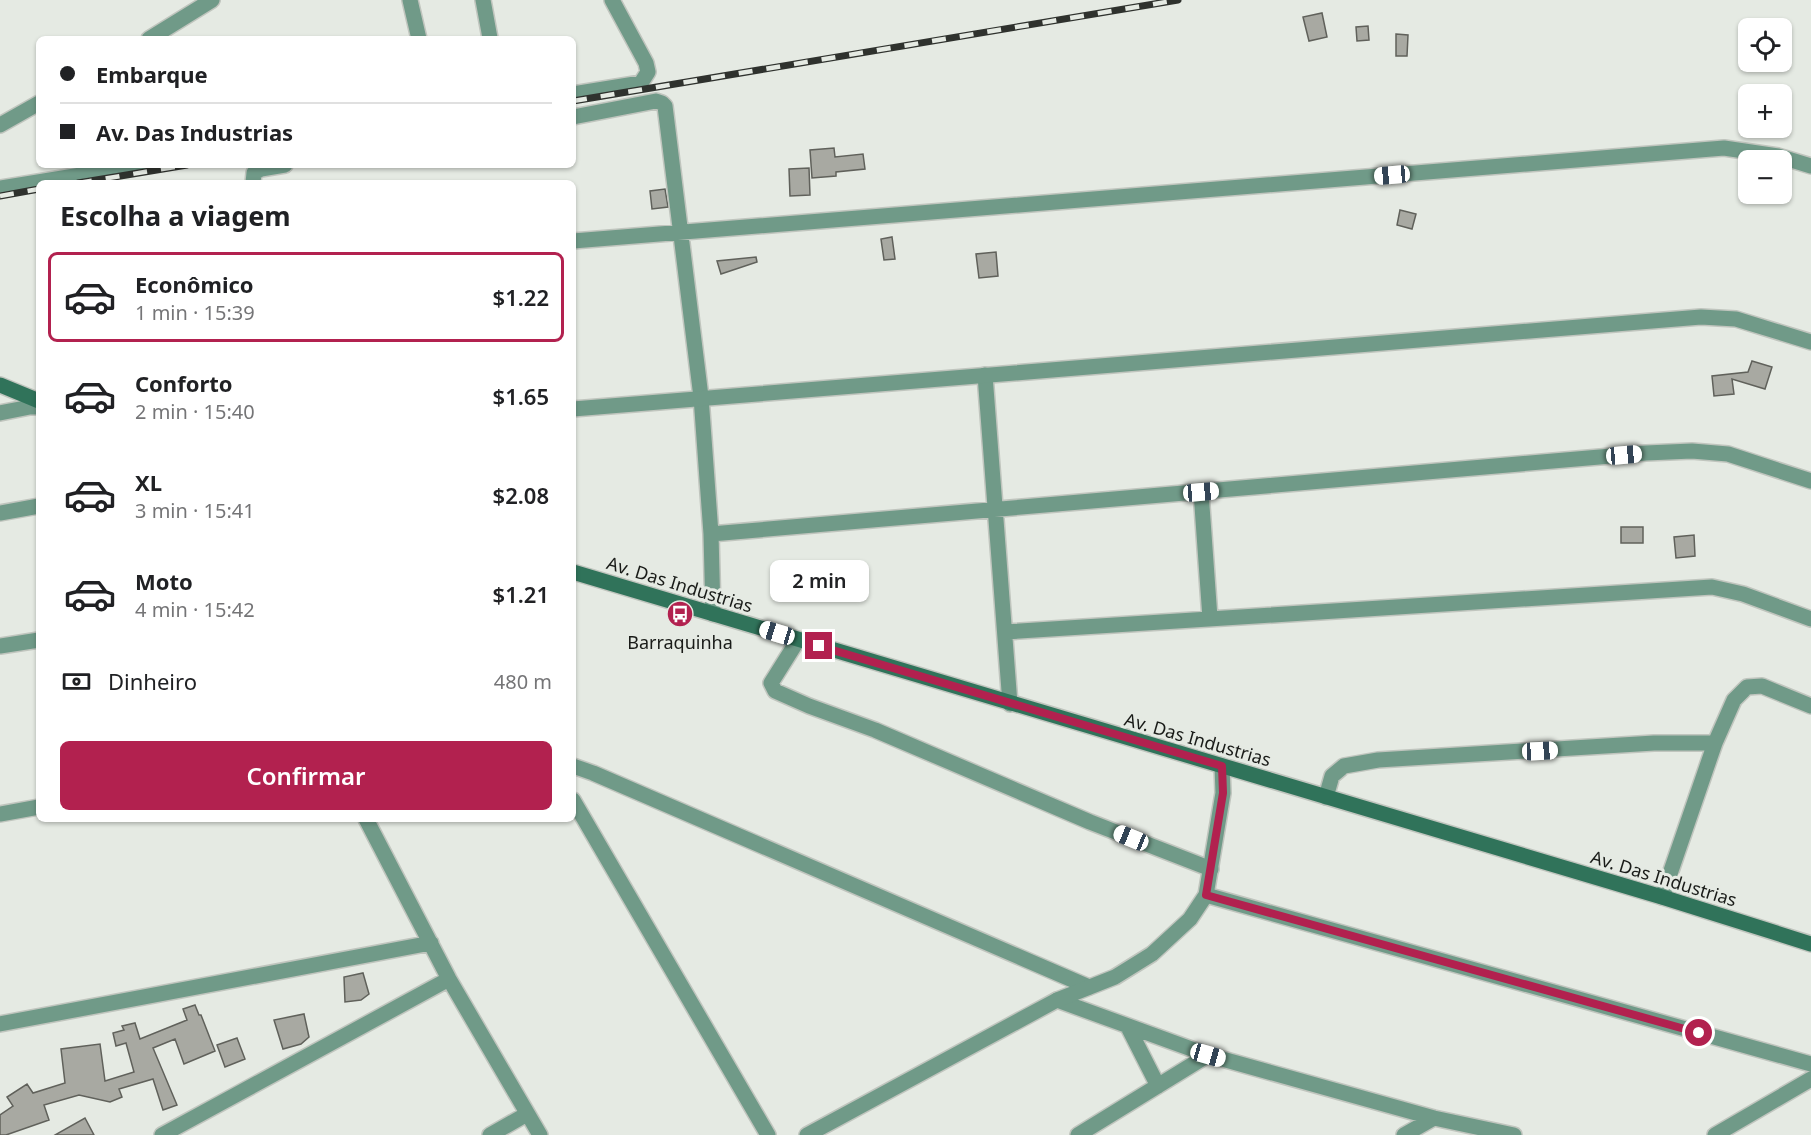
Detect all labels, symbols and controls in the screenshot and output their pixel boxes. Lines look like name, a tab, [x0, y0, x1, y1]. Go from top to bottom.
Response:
map controls	[1738, 18, 1792, 204]
button: locate	[1738, 18, 1792, 72]
text: Embarque	[96, 59, 208, 89]
button: +	[1738, 84, 1792, 138]
text: Av. Das Industrias	[96, 117, 293, 147]
button: −	[1738, 150, 1792, 204]
car	[1373, 164, 1411, 186]
text: Escolha a viagem	[60, 197, 291, 234]
text: Econômico	[135, 269, 254, 299]
icon: car	[63, 270, 117, 324]
text: $1.22	[493, 282, 549, 312]
text: 1 min · 15:39	[135, 299, 255, 326]
text: Conforto	[135, 368, 233, 398]
icon: car	[63, 369, 117, 423]
text: $1.65	[493, 381, 549, 411]
text: 2 min · 15:40	[135, 398, 255, 425]
car	[1605, 444, 1643, 466]
text: XL	[135, 467, 162, 497]
icon: car	[63, 468, 117, 522]
text: $2.08	[493, 480, 549, 510]
car	[1182, 481, 1220, 503]
text: 3 min · 15:41	[135, 497, 255, 524]
street label: Av. Das Industrias	[604, 550, 756, 618]
callout: 2 min	[770, 559, 868, 601]
text: Moto	[135, 566, 193, 596]
icon: car	[63, 567, 117, 621]
text: 2 min	[792, 567, 847, 594]
text: $1.21	[493, 579, 549, 609]
text: 4 min · 15:42	[135, 596, 255, 623]
bus stop icon: Barraquinha	[665, 599, 695, 629]
car	[757, 619, 797, 647]
place label: Barraquinha	[627, 630, 733, 654]
route end	[805, 632, 832, 659]
icon: cash	[60, 665, 93, 698]
text: Dinheiro	[108, 666, 197, 696]
text: 480 m	[494, 668, 552, 695]
street label: Av. Das Industrias	[1122, 707, 1274, 771]
button: Confirmar	[60, 741, 552, 810]
car	[1522, 741, 1558, 761]
car	[1111, 823, 1151, 853]
street label: Av. Das Industrias	[1588, 844, 1740, 912]
route start	[1685, 1019, 1712, 1046]
car	[1188, 1041, 1228, 1069]

